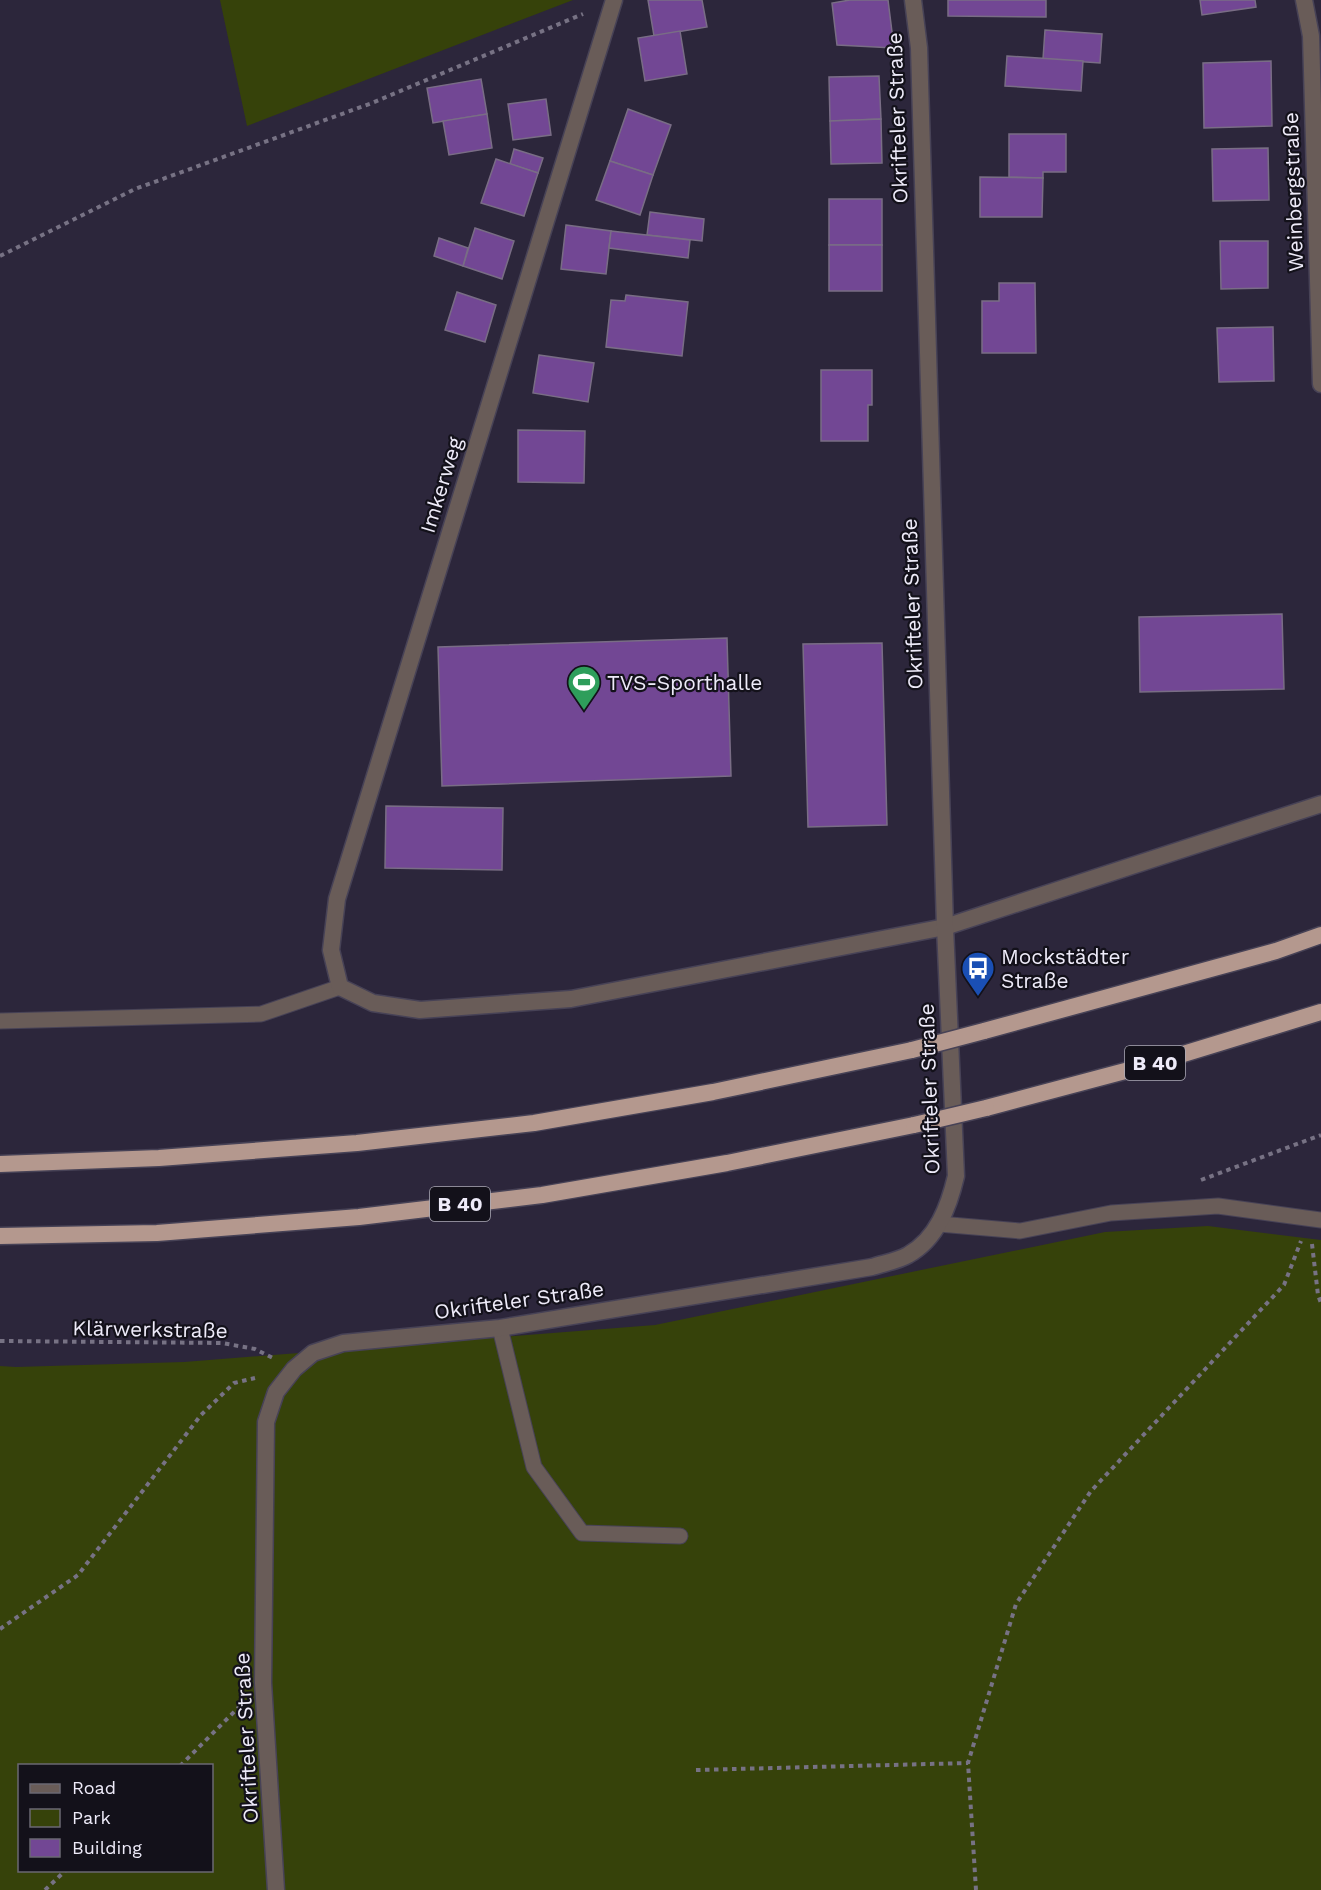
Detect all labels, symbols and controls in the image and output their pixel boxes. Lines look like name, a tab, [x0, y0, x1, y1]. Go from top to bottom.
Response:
street label: Okrifteler Straße	[882, 32, 912, 204]
street label: Weinbergstraße	[1278, 112, 1308, 272]
street label: Imkerweg	[415, 433, 468, 536]
street label: Okrifteler Straße	[897, 518, 927, 690]
sports icon: TVS-Sporthalle	[566, 664, 602, 711]
place label: TVS-Sporthalle	[607, 670, 762, 695]
place label: Mockstädter Straße	[1001, 944, 1130, 993]
bus stop icon: Mockstädter Straße	[960, 950, 996, 997]
street label: Okrifteler Straße	[914, 1003, 944, 1175]
road number: B 40	[1125, 1046, 1185, 1080]
road number: B 40	[430, 1187, 490, 1221]
street label: Okrifteler Straße	[433, 1276, 605, 1324]
street label: Klärwerkstraße	[72, 1315, 228, 1343]
street label: Okrifteler Straße	[229, 1652, 263, 1824]
legend	[18, 1764, 213, 1872]
text: Road	[72, 1777, 116, 1798]
text: Park	[72, 1807, 111, 1828]
text: Building	[72, 1837, 142, 1858]

